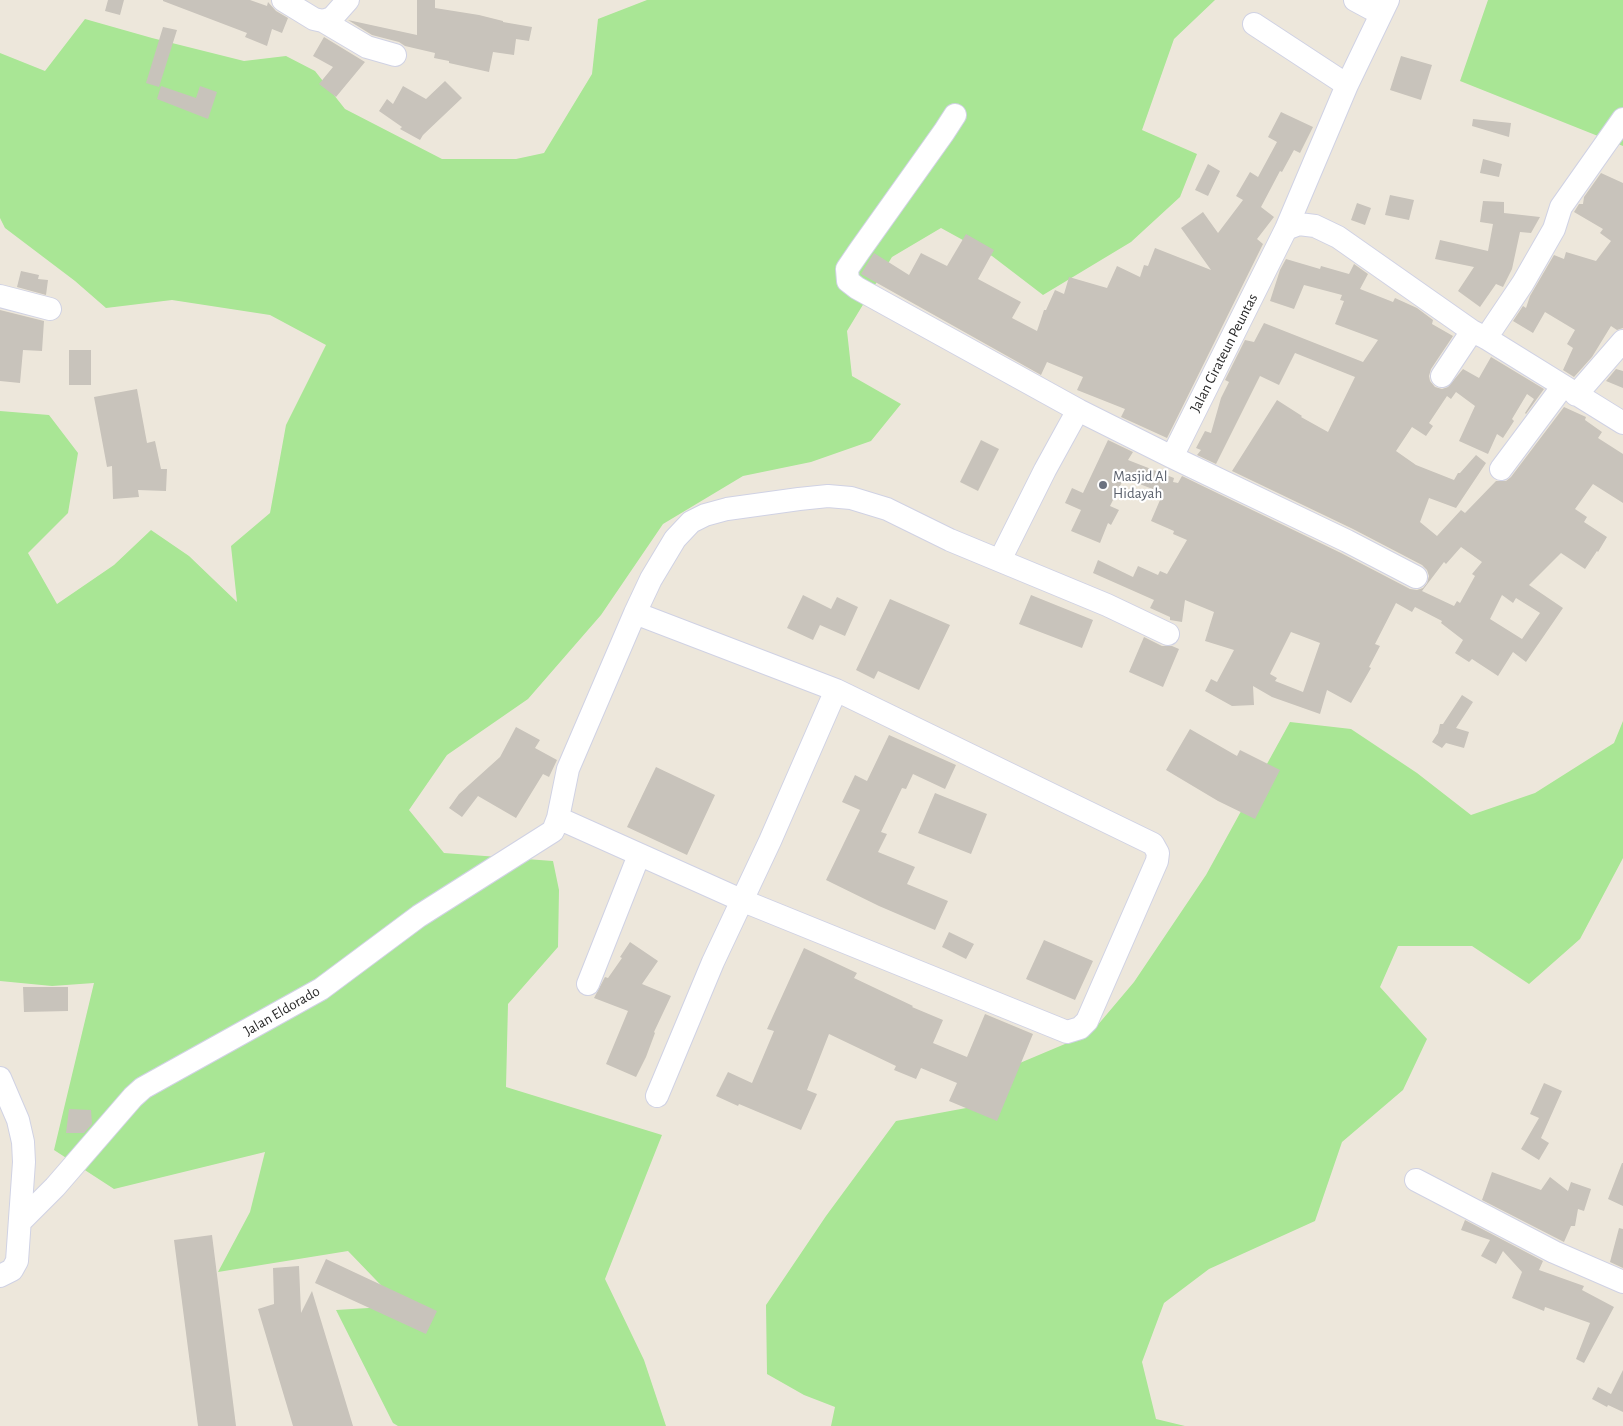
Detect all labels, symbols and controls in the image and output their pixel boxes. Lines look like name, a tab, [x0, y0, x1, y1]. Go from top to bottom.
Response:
street label: Jalan Cirateun Peuntas	[1186, 291, 1262, 415]
place label: Masjid Al Hidayah	[1113, 467, 1167, 502]
marker: Masjid Al Hidayah	[1097, 479, 1109, 491]
street label: Jalan Eldorado	[241, 982, 323, 1040]

